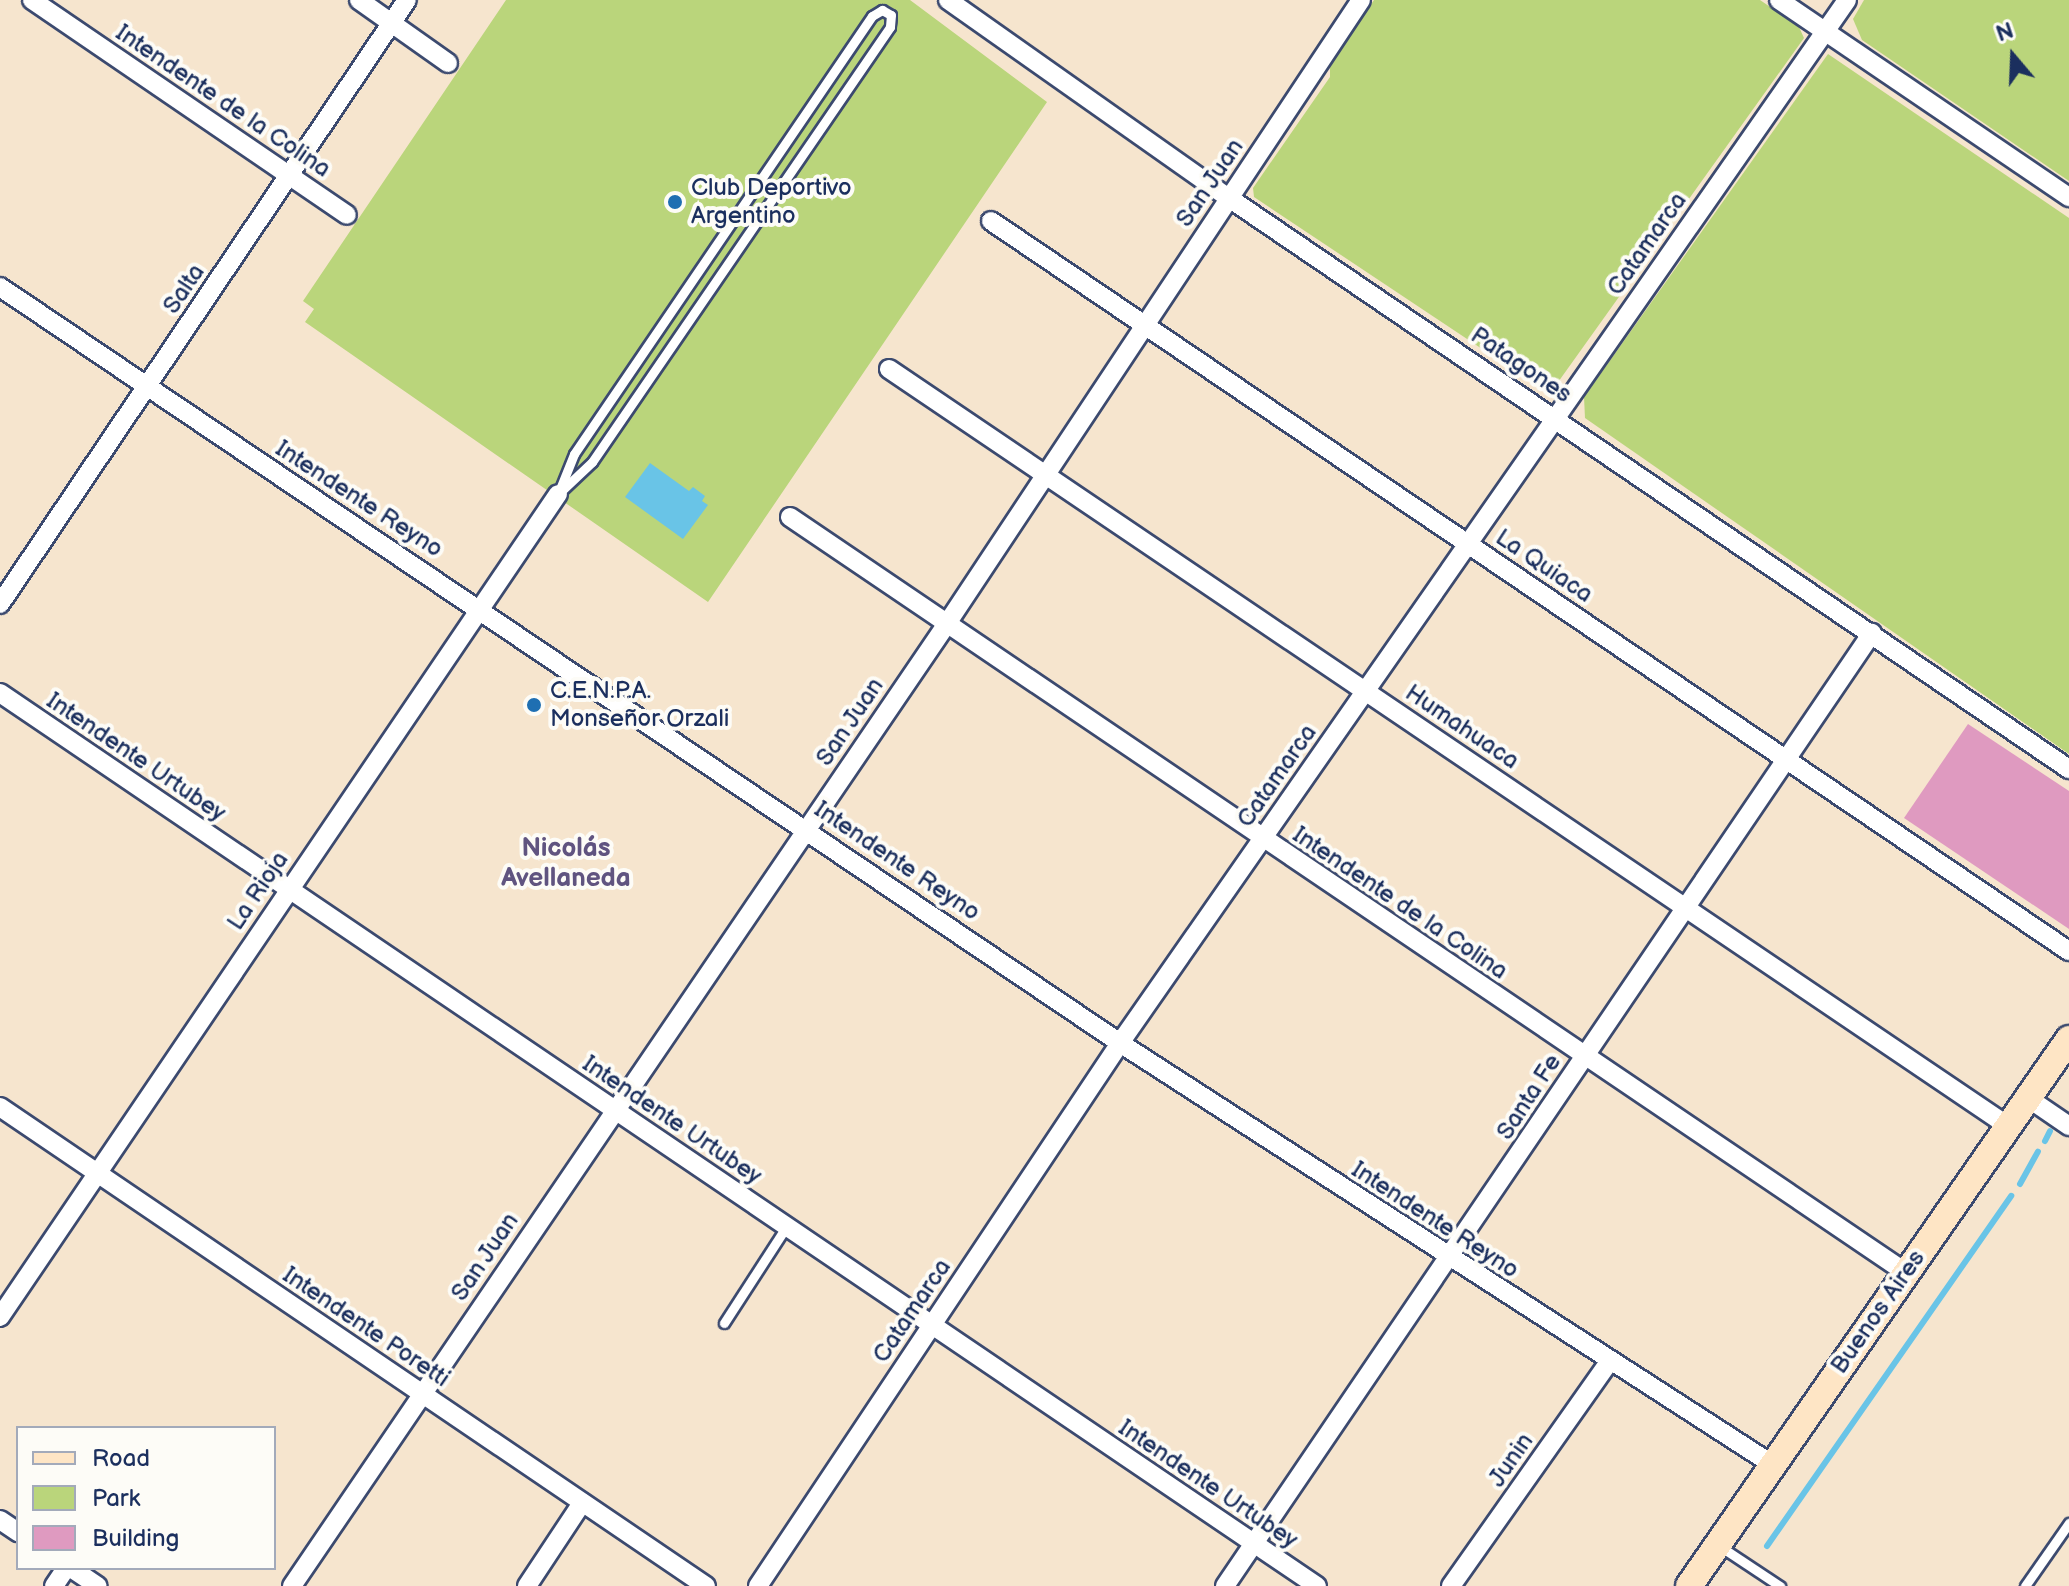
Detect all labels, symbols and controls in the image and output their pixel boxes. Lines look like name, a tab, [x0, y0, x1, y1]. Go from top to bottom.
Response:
north arrow	[1973, 16, 2053, 96]
text: N	[1993, 17, 2017, 48]
street label: Intendente de la Colina	[110, 18, 336, 184]
street label: San Juan	[1170, 133, 1250, 233]
place label: Club Deportivo Argentino	[691, 174, 852, 230]
street label: Catamarca	[1601, 187, 1693, 301]
marker: Club Deportivo Argentino	[666, 193, 684, 211]
street label: Salta	[157, 259, 211, 319]
street label: Patagones	[1465, 321, 1577, 409]
street label: Intendente Reyno	[270, 434, 448, 564]
street label: La Quiaca	[1490, 523, 1598, 609]
street label: San Juan	[810, 672, 890, 772]
place label: C.E.N.P.A. Monseñor Orzali	[550, 677, 729, 733]
street label: Humahuaca	[1400, 678, 1524, 776]
street label: Intendente Urtubey	[41, 686, 231, 828]
marker: C.E.N.P.A. Monseñor Orzali	[525, 696, 543, 714]
street label: Catamarca	[1231, 719, 1323, 833]
street label: Intendente Reyno	[809, 795, 985, 927]
street label: Intendente de la Colina	[1287, 820, 1513, 986]
district label: Nicolás Avellaneda	[501, 833, 631, 894]
street label: La Rioja	[221, 846, 295, 936]
street label: Intendente Urtubey	[577, 1049, 767, 1191]
street label: Santa Fe	[1491, 1049, 1567, 1145]
street label: Intendente Reyno	[1346, 1155, 1524, 1285]
street label: San Juan	[445, 1207, 525, 1307]
street label: Buenos Aires	[1825, 1245, 1931, 1379]
street label: Catamarca	[867, 1254, 957, 1368]
street label: Intendente Poretti	[277, 1261, 455, 1393]
street label: Intendente Urtubey	[1113, 1413, 1303, 1555]
legend	[16, 1426, 276, 1570]
street label: Junin	[1482, 1428, 1540, 1492]
text: Road	[92, 1444, 150, 1473]
text: Park	[92, 1484, 140, 1513]
text: Building	[92, 1524, 179, 1553]

